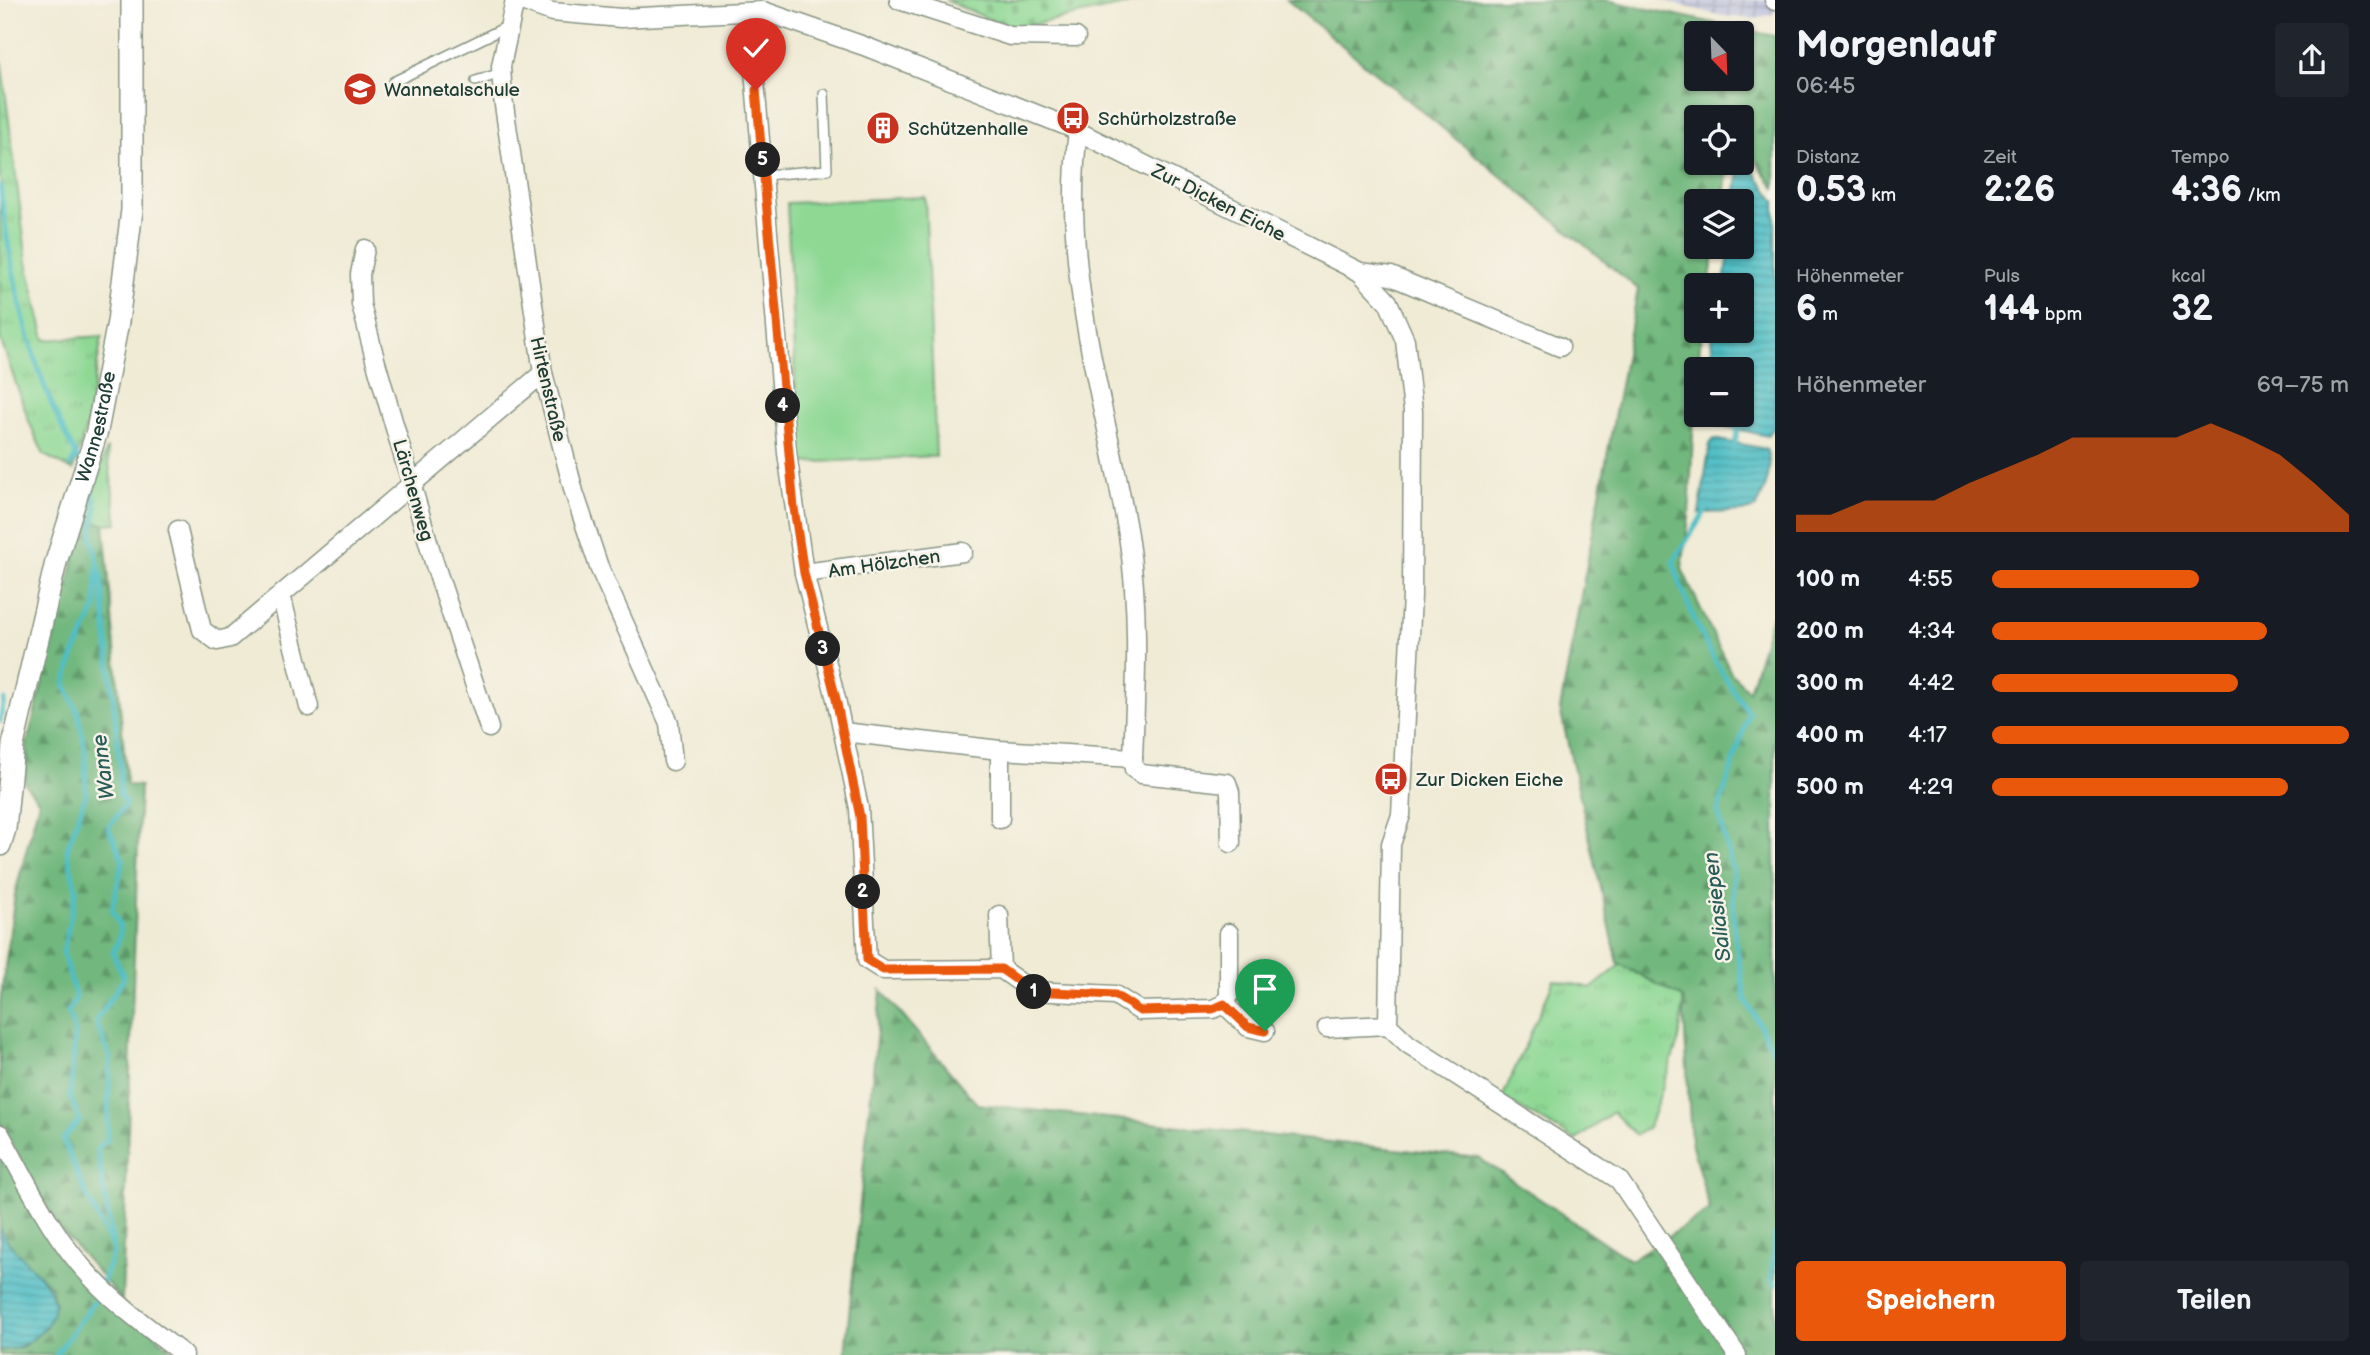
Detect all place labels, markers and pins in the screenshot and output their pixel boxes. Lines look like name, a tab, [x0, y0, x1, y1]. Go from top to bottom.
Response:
pin	[726, 18, 786, 90]
school or university icon: Wannetalschule	[341, 70, 379, 108]
place label: Wannetalschule	[384, 79, 520, 102]
bus stop icon: Schürholzstraße	[1054, 99, 1092, 137]
place label: Schürholzstraße	[1098, 108, 1237, 131]
building icon: Schützenhalle	[864, 109, 902, 147]
place label: Schützenhalle	[908, 118, 1028, 141]
pin: 5	[746, 142, 780, 178]
pin: 4	[766, 388, 800, 424]
pin: 3	[806, 632, 840, 666]
bus stop icon: Zur Dicken Eiche	[1372, 760, 1410, 798]
place label: Zur Dicken Eiche	[1415, 769, 1563, 792]
pin: 2	[846, 874, 880, 910]
pin	[1235, 959, 1295, 1031]
pin: 1	[1016, 974, 1052, 1010]

